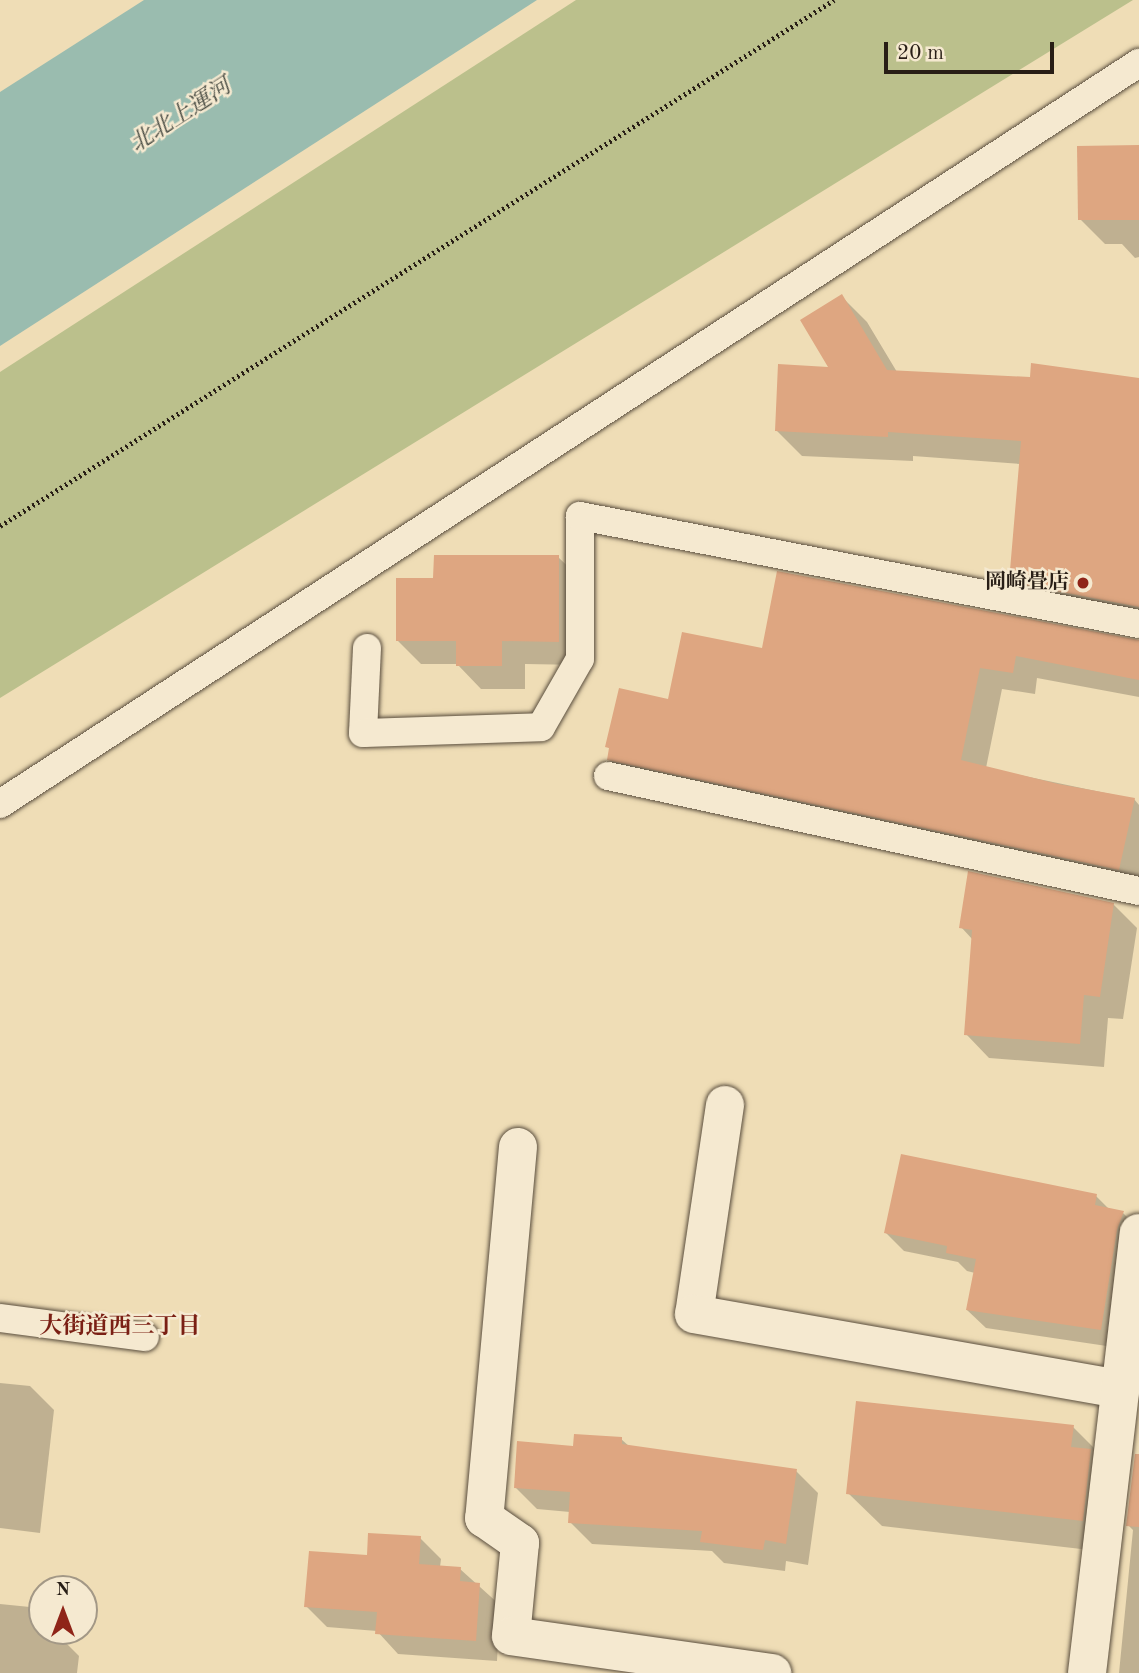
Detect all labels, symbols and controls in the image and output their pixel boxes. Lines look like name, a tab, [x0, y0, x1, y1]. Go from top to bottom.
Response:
scale bar	[887, 28, 1057, 72]
text: 20 m	[897, 43, 944, 64]
water label: 北北上運河	[125, 73, 237, 159]
place label: 岡崎畳店	[985, 570, 1069, 596]
marker: 岡崎畳店	[1075, 575, 1091, 591]
district label: 大街道西三丁目	[40, 1313, 200, 1341]
north arrow	[28, 1575, 98, 1645]
text: N	[56, 1581, 70, 1600]

